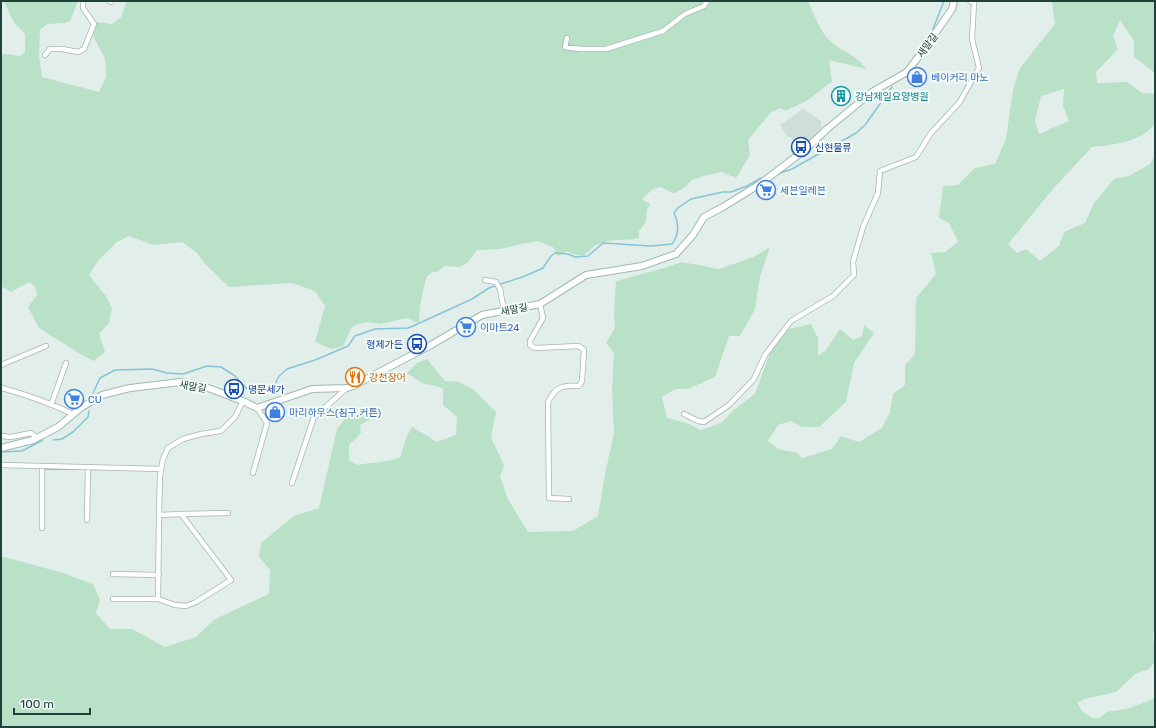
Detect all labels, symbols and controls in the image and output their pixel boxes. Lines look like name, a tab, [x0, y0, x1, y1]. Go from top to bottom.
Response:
street label: 새말길	[915, 31, 941, 60]
shop icon: 베이커리 마노	[906, 66, 928, 88]
place label: 베이커리 마노	[931, 72, 989, 84]
building icon: 강남제일요양병원	[830, 85, 852, 107]
place label: 강남제일요양병원	[855, 91, 929, 103]
bus stop icon: 신현물류	[790, 136, 812, 158]
place label: 신현물류	[815, 142, 852, 154]
supermarket icon: 세븐일레븐	[755, 179, 777, 201]
place label: 세븐일레븐	[780, 185, 826, 197]
street label: 새말길	[499, 301, 529, 319]
supermarket icon: 이마트24	[455, 316, 477, 338]
place label: 이마트24	[480, 322, 520, 334]
bus stop icon: 형제가든	[406, 333, 428, 355]
place label: 형제가든	[366, 339, 403, 351]
restaurant icon: 강천장어	[344, 366, 366, 388]
place label: 강천장어	[369, 372, 406, 384]
bus stop icon: 명문세가	[223, 378, 245, 400]
street label: 새말길	[178, 379, 207, 395]
place label: 명문세가	[248, 384, 285, 396]
supermarket icon: CU	[63, 388, 85, 410]
place label: CU	[88, 394, 102, 406]
shop icon: 마리하우스(침구,커튼)	[264, 401, 286, 423]
place label: 마리하우스(침구,커튼)	[289, 407, 381, 419]
scale bar	[14, 690, 90, 716]
text: 100 m	[20, 697, 54, 711]

